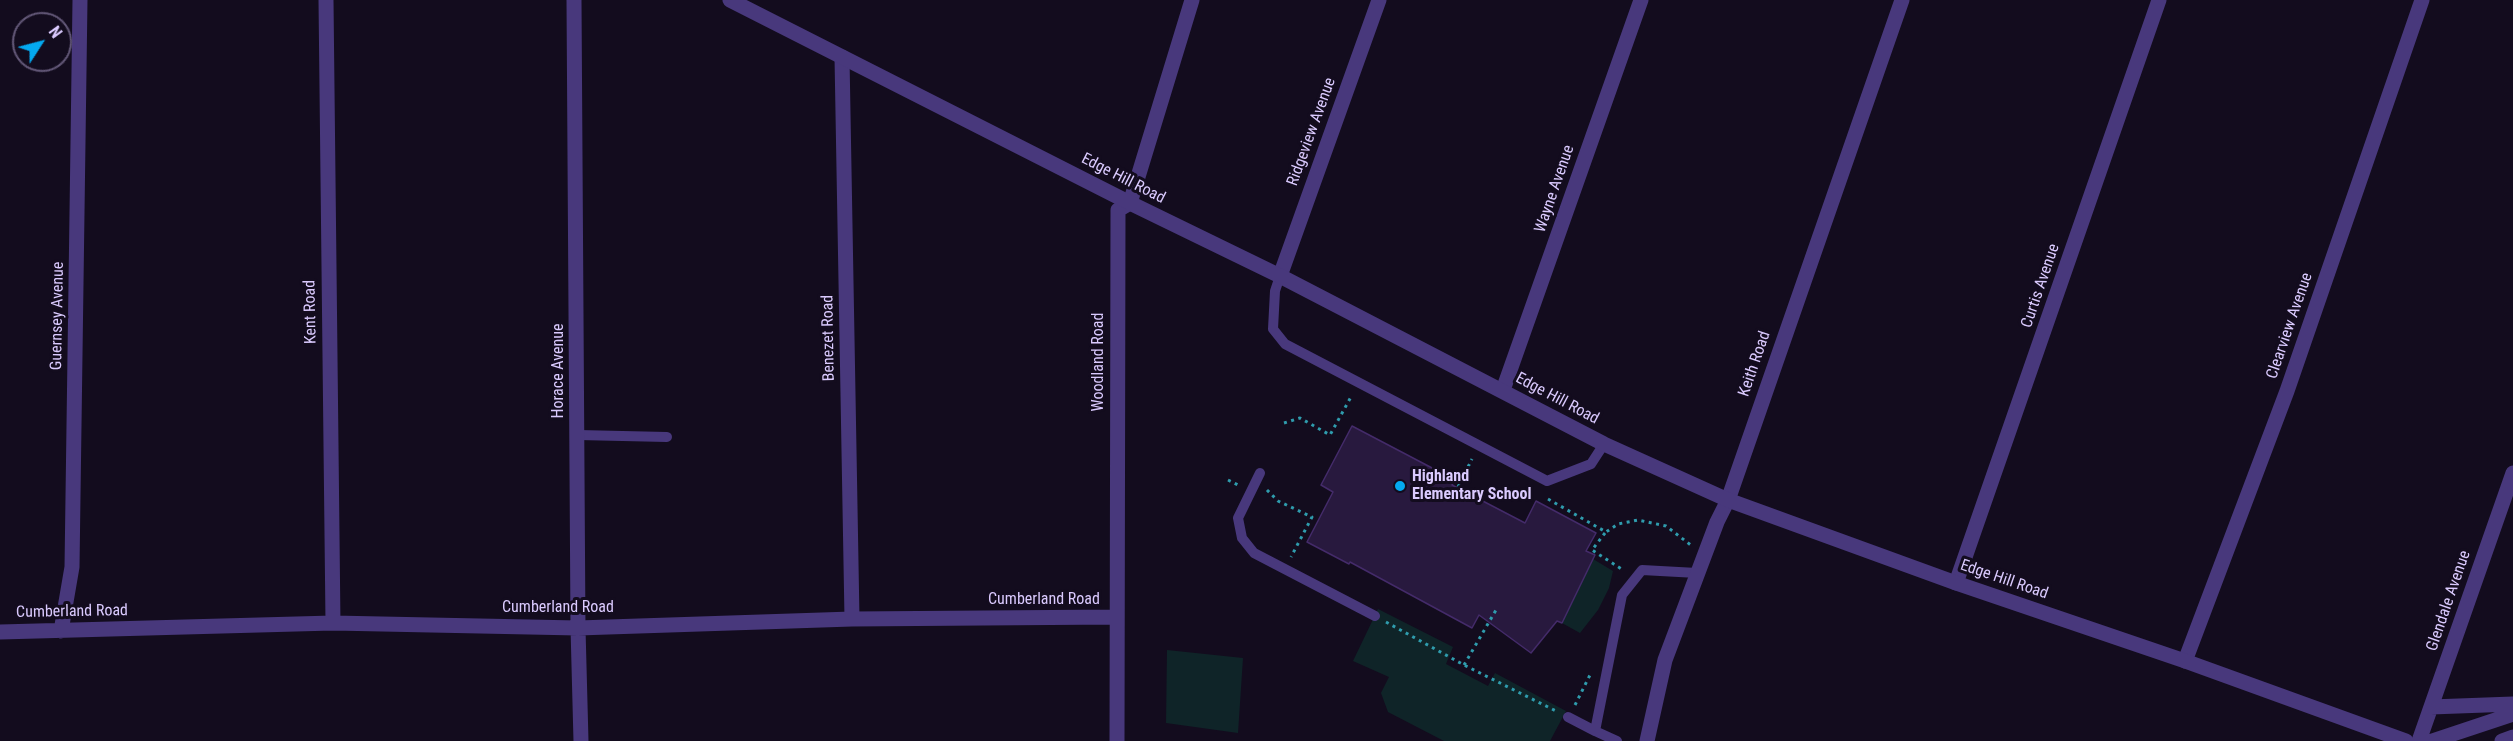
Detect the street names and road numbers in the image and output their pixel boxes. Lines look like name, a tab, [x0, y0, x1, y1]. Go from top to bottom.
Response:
street label: Ridgeview Avenue	[1284, 75, 1340, 189]
street label: Wayne Avenue	[1531, 143, 1579, 235]
street label: Edge Hill Road	[1078, 150, 1168, 208]
street label: Curtis Avenue	[2018, 242, 2064, 330]
street label: Guernsey Avenue	[47, 262, 69, 370]
street label: Clearview Avenue	[2263, 270, 2317, 382]
street label: Kent Road	[301, 280, 321, 344]
street label: Benezet Road	[819, 295, 839, 381]
street label: Woodland Road	[1089, 313, 1109, 411]
street label: Horace Avenue	[549, 324, 569, 418]
street label: Keith Road	[1735, 329, 1775, 399]
street label: Edge Hill Road	[1512, 369, 1602, 429]
street label: Glendale Avenue	[2423, 548, 2475, 654]
street label: Edge Hill Road	[1958, 556, 2050, 604]
street label: Cumberland Road	[988, 590, 1100, 610]
street label: Cumberland Road	[502, 598, 614, 618]
street label: Cumberland Road	[16, 601, 128, 623]

